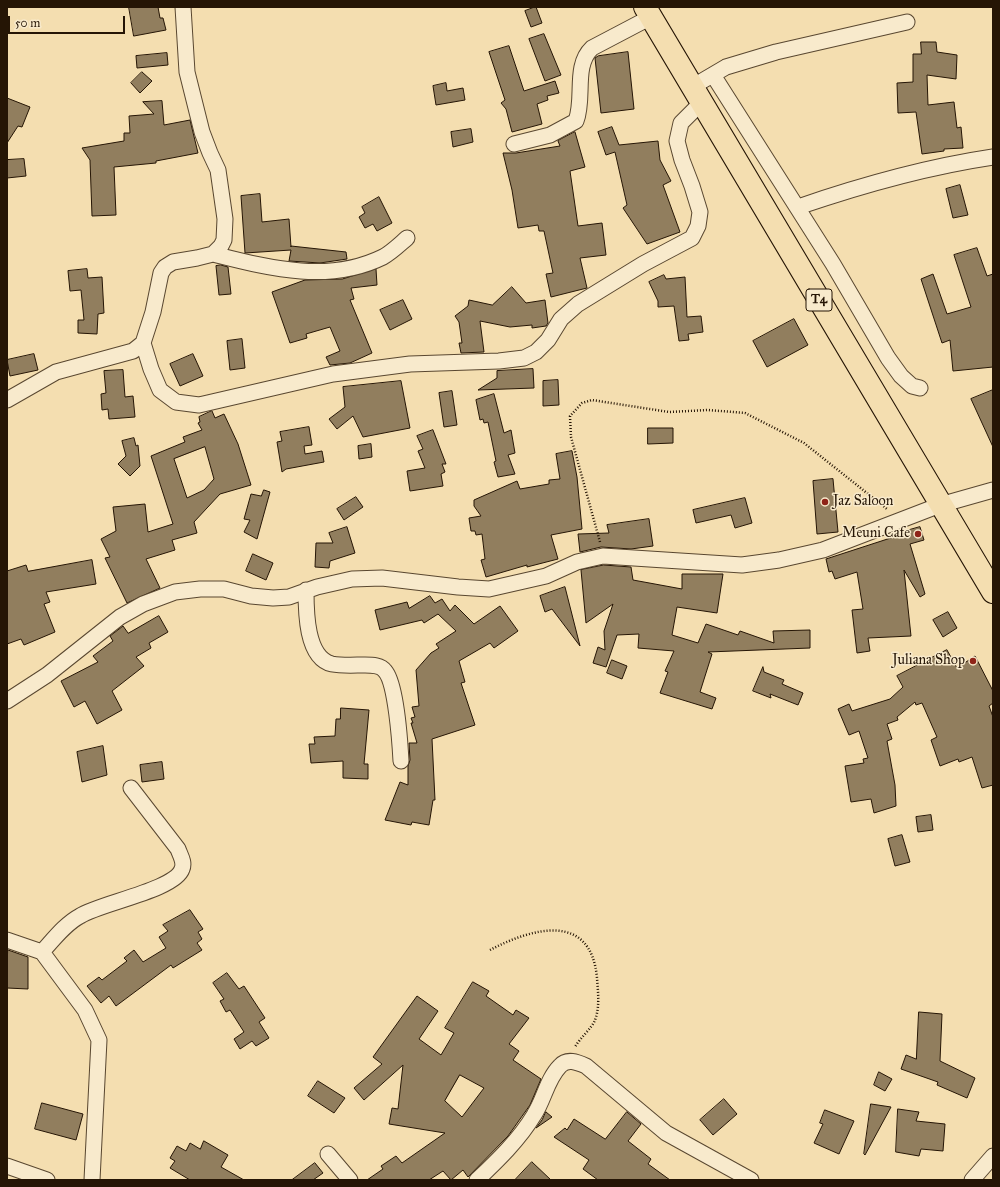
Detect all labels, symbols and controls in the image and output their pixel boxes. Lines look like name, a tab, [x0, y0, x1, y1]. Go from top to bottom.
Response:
scale bar	[10, 8, 127, 34]
text: 50 m	[15, 16, 40, 30]
road number: T4	[806, 289, 832, 311]
place label: Jaz Saloon	[833, 494, 893, 510]
marker: Jaz Saloon	[820, 497, 830, 507]
place label: Meuni Cafe	[842, 526, 910, 542]
marker: Meuni Cafe	[913, 529, 923, 539]
place label: Juliana Shop	[892, 653, 965, 669]
marker: Juliana Shop	[968, 656, 978, 666]

